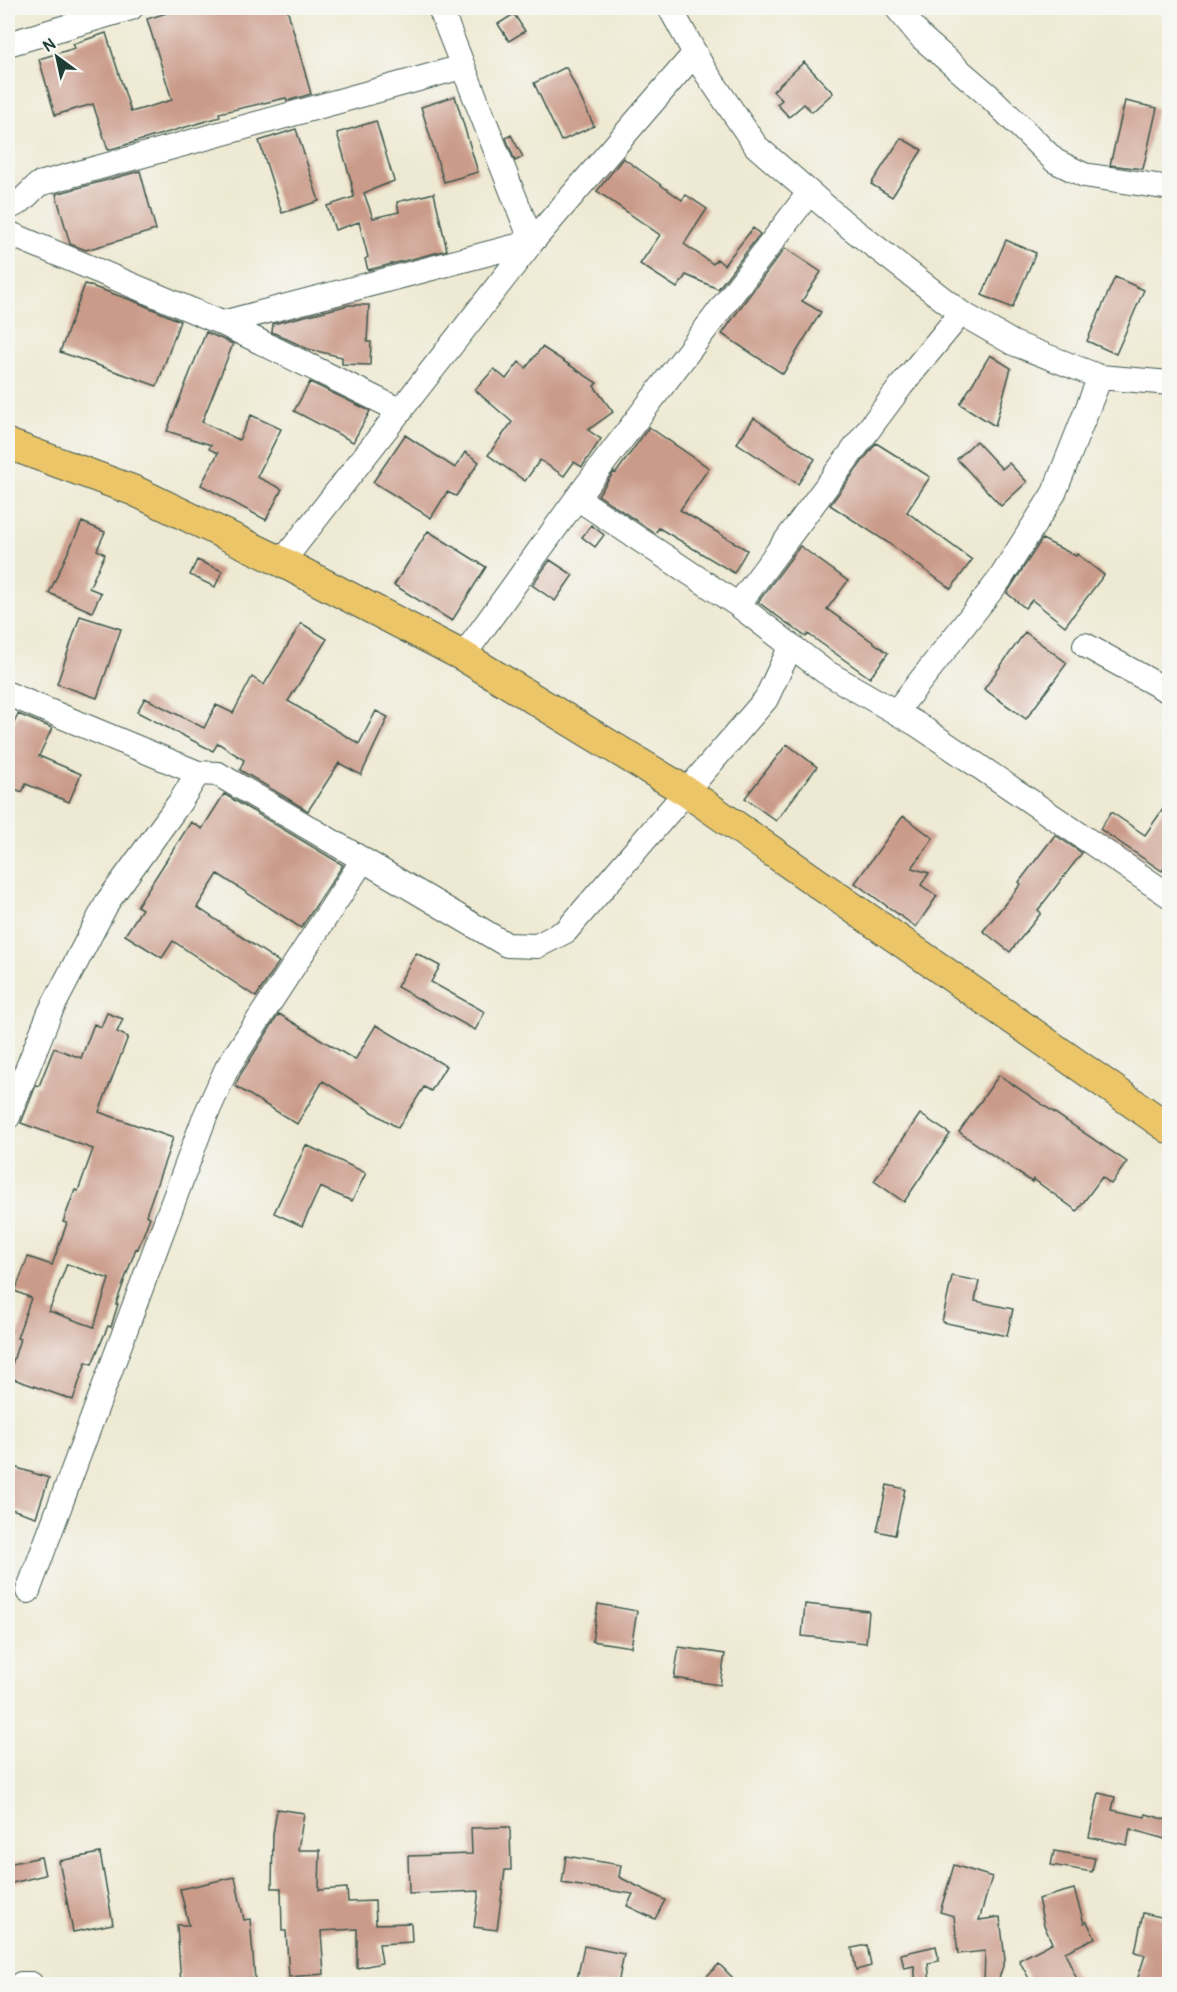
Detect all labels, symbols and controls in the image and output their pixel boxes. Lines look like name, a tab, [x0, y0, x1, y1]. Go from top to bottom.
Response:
north arrow	[27, 27, 87, 87]
text: N	[39, 34, 60, 57]

